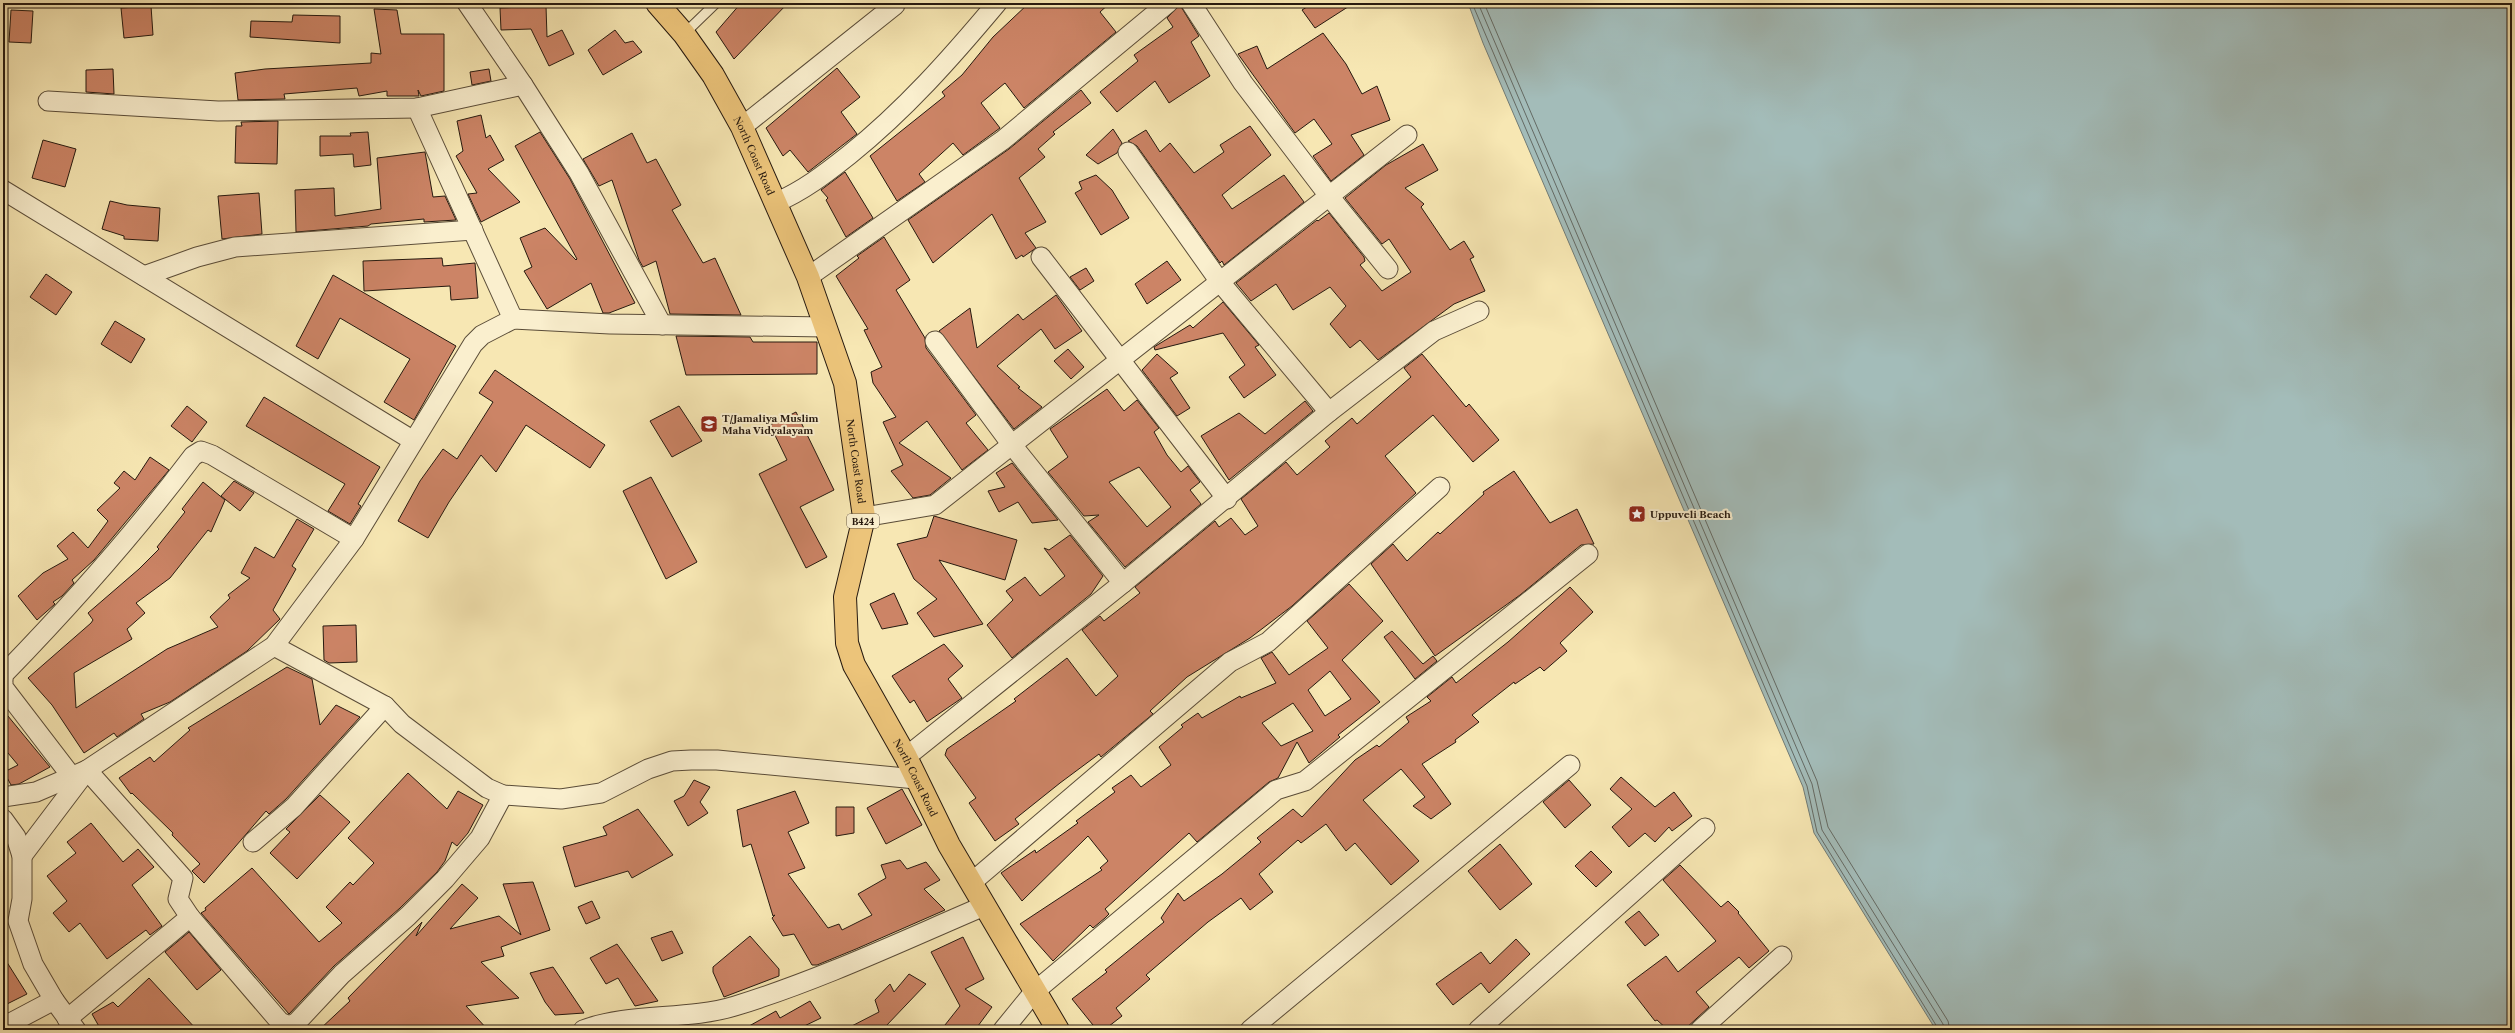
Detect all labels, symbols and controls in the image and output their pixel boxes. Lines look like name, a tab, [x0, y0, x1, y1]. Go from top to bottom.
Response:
street label: North Coast Road	[731, 114, 778, 197]
place label: T/Jamaliya Muslim Maha Vidyalayam	[722, 412, 819, 437]
school or university icon: T/Jamaliya Muslim Maha Vidyalayam	[699, 414, 719, 434]
street label: North Coast Road	[844, 418, 869, 504]
place icon: Uppuveli Beach	[1627, 504, 1647, 524]
place label: Uppuveli Beach	[1650, 508, 1731, 521]
road number: B424	[847, 514, 879, 528]
street label: North Coast Road	[890, 736, 940, 818]

